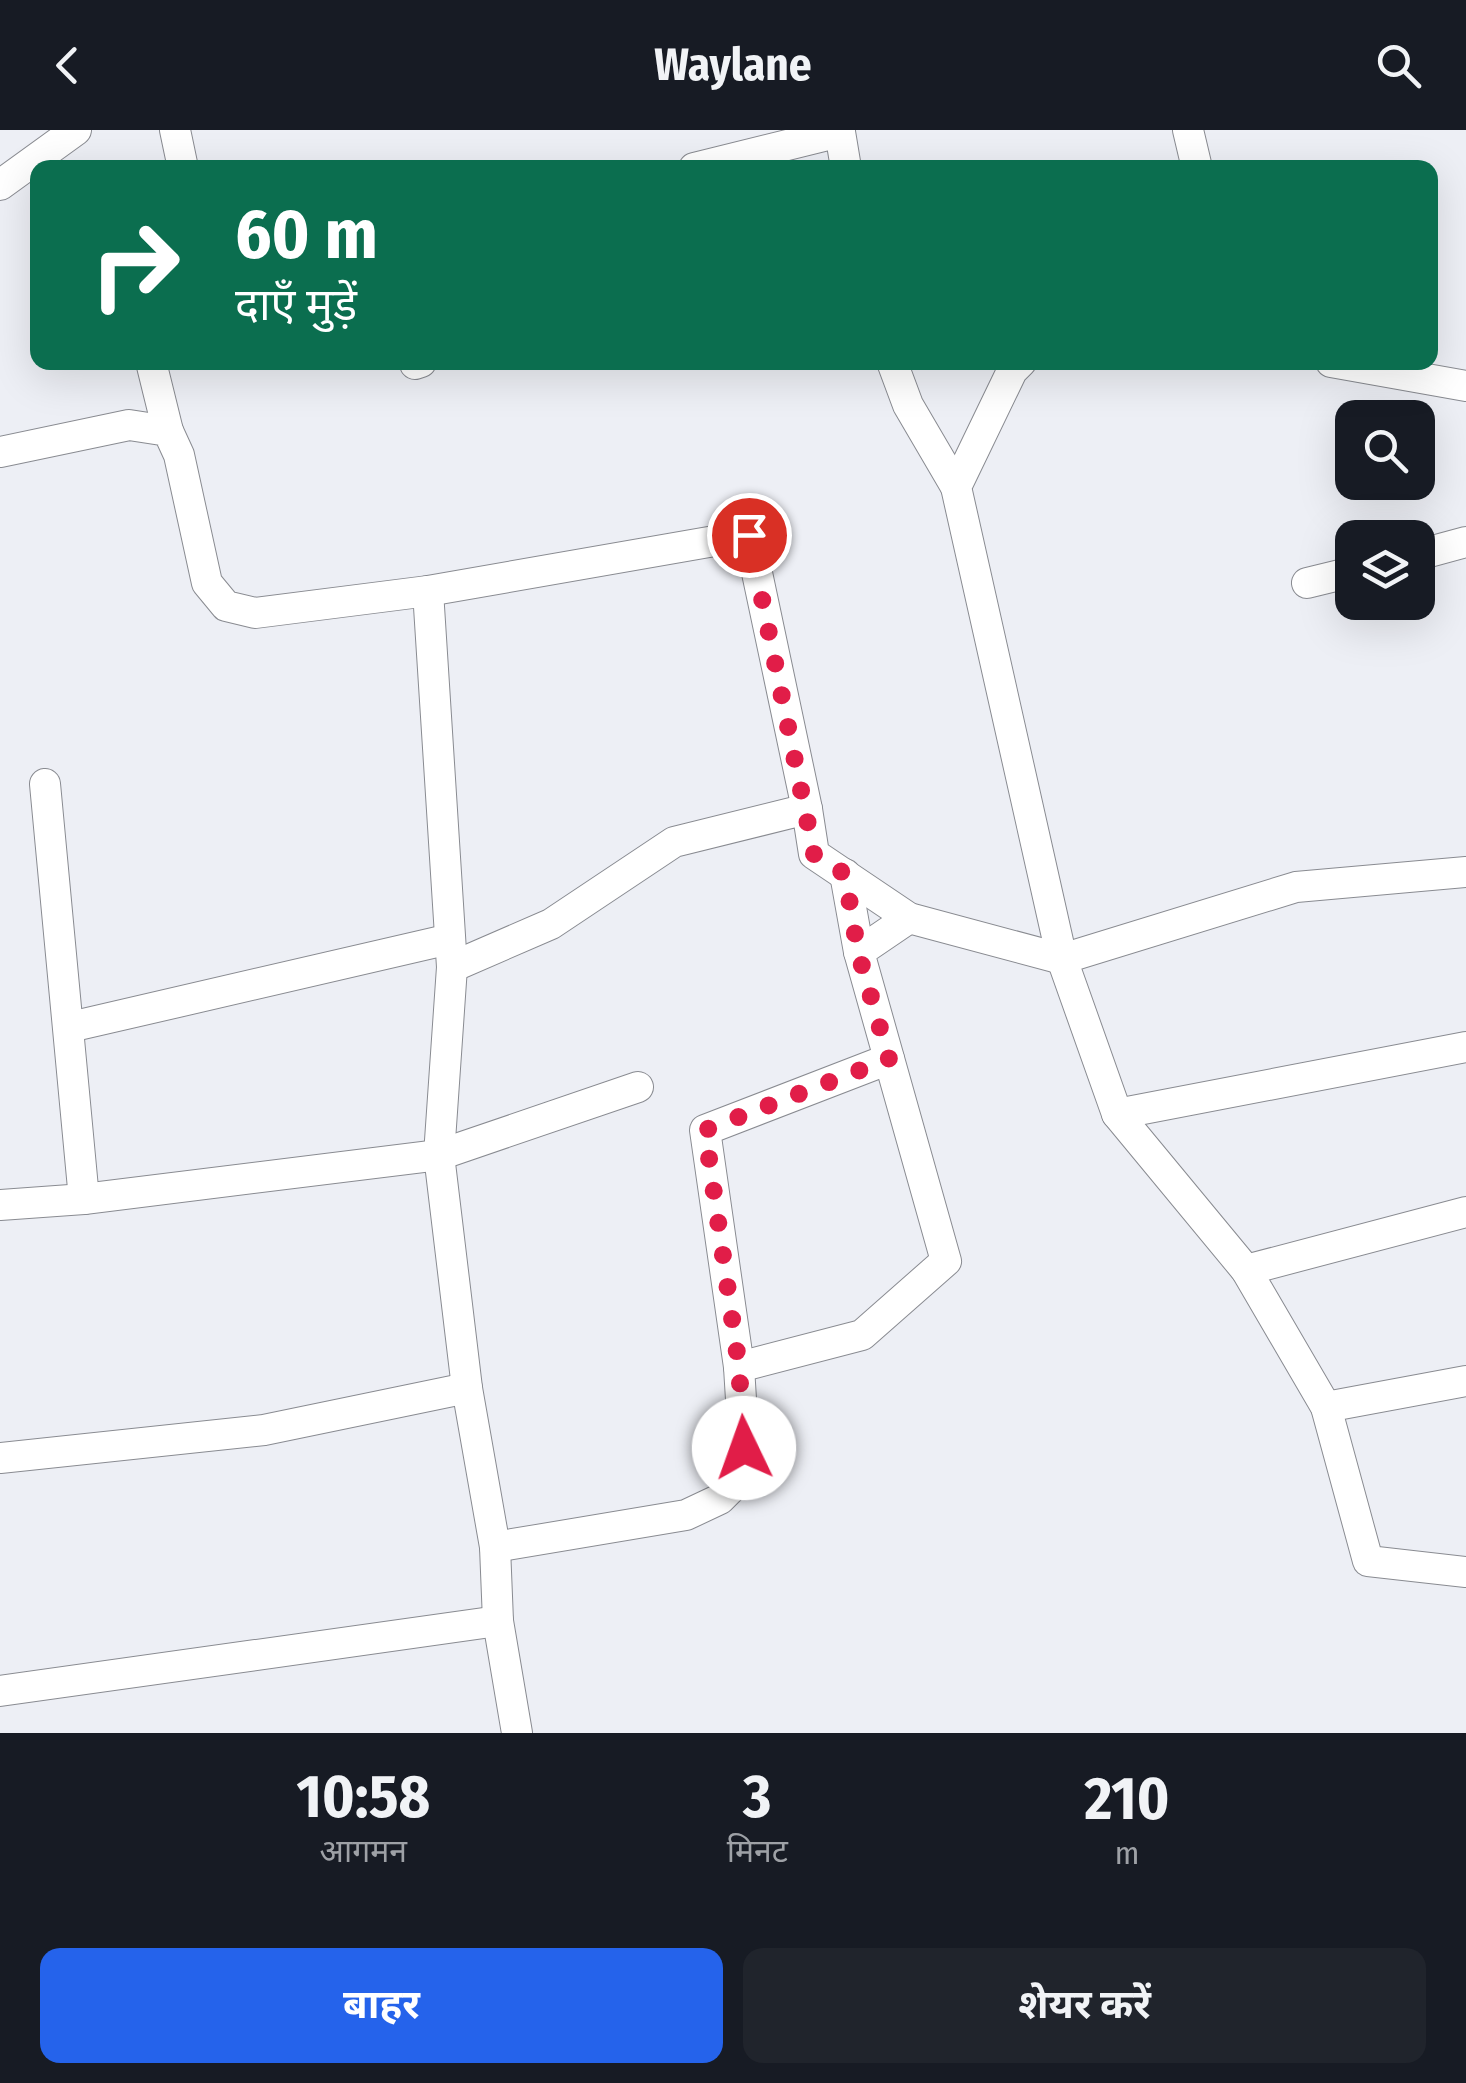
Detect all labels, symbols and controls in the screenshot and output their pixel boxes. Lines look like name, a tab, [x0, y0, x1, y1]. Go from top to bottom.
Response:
icon: back	[40, 38, 95, 93]
text: Waylane	[654, 38, 812, 92]
icon: search	[1371, 38, 1426, 93]
text: 60 m	[235, 193, 378, 277]
icon: right	[70, 200, 200, 330]
text: दाएँ मुड़ें	[235, 278, 357, 332]
map controls	[1335, 400, 1435, 620]
button: search	[1335, 400, 1435, 500]
pin	[707, 493, 792, 578]
icon: arrive	[722, 508, 777, 563]
button: layers	[1335, 520, 1435, 620]
position arrow	[692, 1396, 796, 1500]
text: 10:58	[297, 1761, 430, 1833]
text: 3	[743, 1761, 771, 1833]
text: 210	[1085, 1763, 1169, 1835]
text: आगमन	[320, 1832, 407, 1870]
text: मिनट	[727, 1832, 788, 1870]
text: m	[1115, 1834, 1139, 1872]
button: बाहर	[40, 1948, 723, 2063]
button: शेयर करें	[743, 1948, 1426, 2063]

